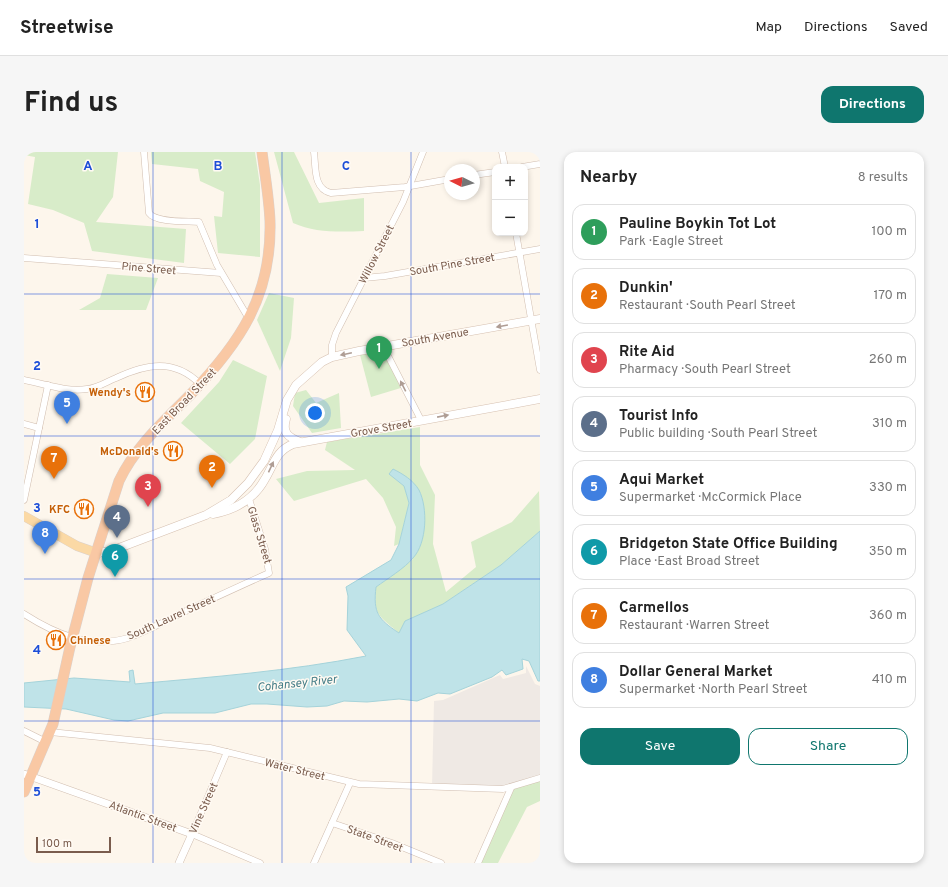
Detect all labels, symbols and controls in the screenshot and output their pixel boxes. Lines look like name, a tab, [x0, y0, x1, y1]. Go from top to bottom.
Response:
text: Streetwise	[20, 16, 113, 40]
text: Map	[756, 19, 782, 36]
text: Directions	[804, 19, 868, 36]
text: Saved	[890, 19, 928, 36]
text: Find us	[24, 86, 118, 122]
button: Directions	[821, 86, 924, 123]
text: A	[83, 159, 93, 175]
text: B	[214, 159, 223, 175]
text: C	[342, 159, 350, 175]
north arrow	[444, 164, 480, 200]
map controls	[492, 164, 528, 236]
button: +	[492, 164, 528, 200]
text: Nearby	[580, 167, 637, 189]
text: 8 results	[858, 170, 908, 186]
button: −	[492, 200, 528, 236]
text: Pauline Boykin Tot Lot	[619, 215, 776, 234]
text: 1	[34, 217, 40, 233]
street label: Willow Street	[356, 223, 398, 286]
text: 1	[591, 224, 597, 240]
text: 100 m	[871, 224, 907, 240]
text: Park · Eagle Street	[619, 234, 723, 250]
street label: South Pine Street	[408, 251, 496, 279]
street label: Pine Street	[121, 260, 177, 278]
text: Dunkin'	[619, 279, 673, 298]
text: 2	[590, 288, 598, 304]
text: 170 m	[873, 288, 907, 304]
text: Restaurant · South Pearl Street	[619, 298, 796, 314]
one-way arrow	[495, 323, 508, 329]
street label: South Avenue	[401, 325, 470, 351]
pin: 1	[366, 336, 392, 369]
text: Rite Aid	[619, 343, 675, 362]
one-way arrow	[340, 351, 352, 357]
text: 3	[590, 352, 598, 368]
text: 260 m	[869, 352, 907, 368]
text: 2	[33, 359, 41, 375]
text: Pharmacy · South Pearl Street	[619, 362, 791, 378]
street label: East Broad Street	[150, 366, 220, 438]
one-way arrow	[400, 380, 406, 391]
restaurant icon: Wendy's	[134, 381, 156, 403]
place label: Wendy's	[89, 386, 131, 400]
pin: 5	[54, 391, 80, 424]
your location	[305, 403, 325, 423]
text: Tourist Info	[619, 407, 698, 426]
one-way arrow	[437, 413, 449, 419]
text: 4	[590, 416, 598, 432]
text: 310 m	[872, 416, 907, 432]
street label: Grove Street	[349, 417, 413, 441]
text: Public building · South Pearl Street	[619, 426, 817, 442]
restaurant icon: McDonald's	[162, 440, 184, 462]
place label: McDonald's	[100, 445, 159, 459]
pin: 7	[41, 446, 67, 479]
pin: 2	[199, 455, 225, 488]
one-way arrow	[268, 461, 274, 473]
text: Aqui Market	[619, 471, 704, 490]
pin: 3	[135, 474, 161, 507]
text: 5	[590, 480, 598, 496]
text: 330 m	[869, 480, 907, 496]
text: Supermarket · McCormick Place	[619, 490, 802, 506]
restaurant icon: KFC	[73, 498, 95, 520]
text: 3	[33, 501, 41, 517]
place label: KFC	[49, 503, 70, 517]
pin: 4	[104, 505, 130, 538]
street label: Glass Street	[244, 505, 274, 566]
pin: 8	[32, 521, 58, 554]
text: Bridgeton State Office Building	[619, 535, 838, 554]
pin: 6	[102, 544, 128, 577]
text: 6	[590, 544, 598, 560]
text: 350 m	[869, 544, 907, 560]
text: Place · East Broad Street	[619, 554, 760, 570]
street label: South Laurel Street	[125, 592, 218, 644]
text: Carmellos	[619, 599, 689, 618]
text: 7	[591, 608, 597, 624]
text: 360 m	[869, 608, 907, 624]
text: Restaurant · Warren Street	[619, 618, 770, 634]
restaurant icon: Chinese	[45, 629, 67, 651]
place label: Chinese	[70, 634, 111, 648]
text: 4	[33, 643, 41, 659]
text: Dollar General Market	[619, 663, 773, 682]
water label: Cohansey River	[256, 672, 339, 696]
text: 8	[590, 672, 598, 688]
text: 410 m	[872, 672, 907, 688]
text: Supermarket · North Pearl Street	[619, 682, 807, 698]
button: Save	[580, 728, 740, 765]
button: Share	[748, 728, 908, 765]
street label: Water Street	[263, 756, 326, 784]
street label: Vine Street	[186, 780, 222, 836]
text: 5	[33, 785, 41, 801]
street label: Atlantic Street	[107, 798, 179, 836]
street label: State Street	[345, 822, 405, 856]
scale bar	[36, 835, 111, 854]
text: 100 m	[42, 837, 72, 851]

